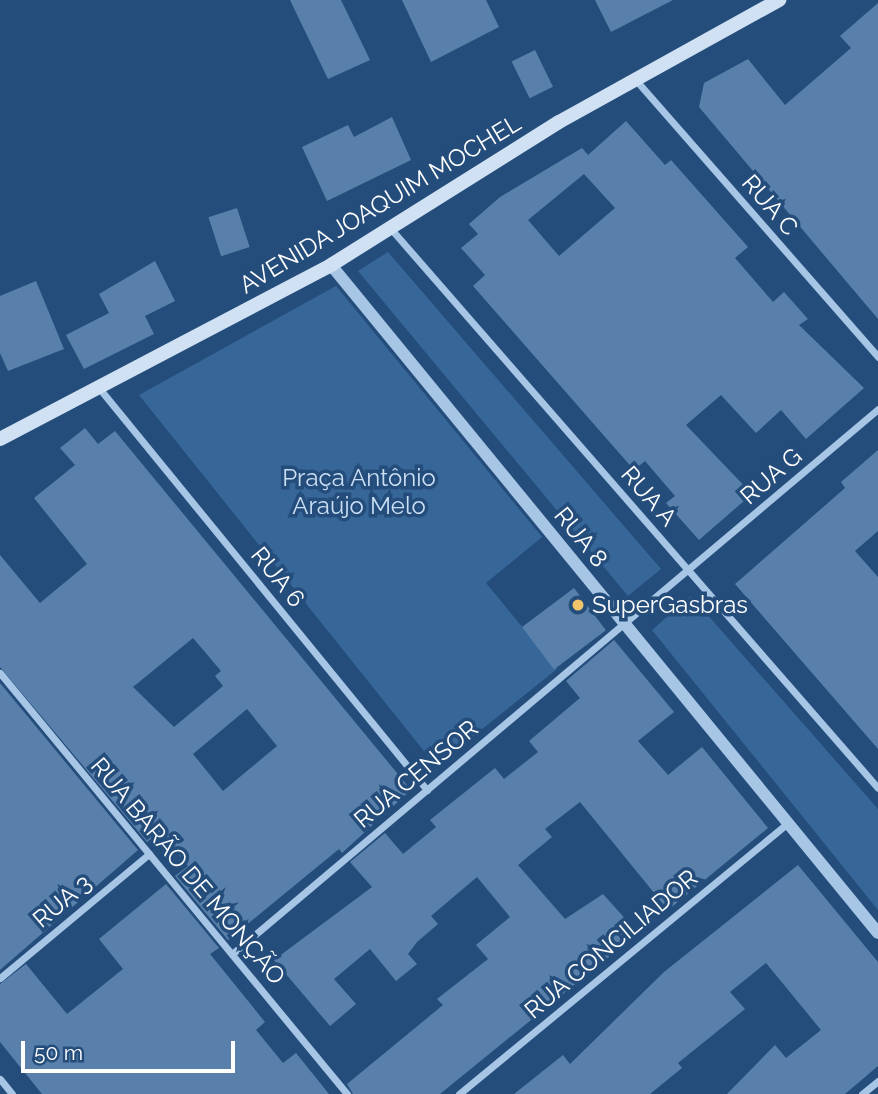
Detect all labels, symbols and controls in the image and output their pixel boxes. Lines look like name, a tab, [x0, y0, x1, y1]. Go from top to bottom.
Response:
street label: AVENIDA JOAQUIM MOCHEL	[233, 108, 527, 300]
street label: RUA C	[736, 168, 804, 242]
street label: RUA G	[734, 441, 808, 511]
street label: RUA A	[615, 460, 683, 532]
park label: Praça Antônio Araújo Melo	[282, 464, 436, 520]
street label: RUA 8	[548, 501, 614, 573]
street label: RUA 6	[245, 541, 311, 613]
place label: SuperGasbras	[592, 591, 748, 619]
marker: SuperGasbras	[570, 597, 586, 613]
street label: RUA CENSOR	[348, 714, 484, 834]
street label: RUA BARÃO DE MONÇÃO	[84, 751, 292, 991]
street label: RUA CONCILIADOR	[518, 863, 704, 1025]
street label: RUA 3	[27, 868, 97, 934]
scale bar	[24, 1028, 238, 1072]
text: 50 m	[34, 1040, 83, 1065]

